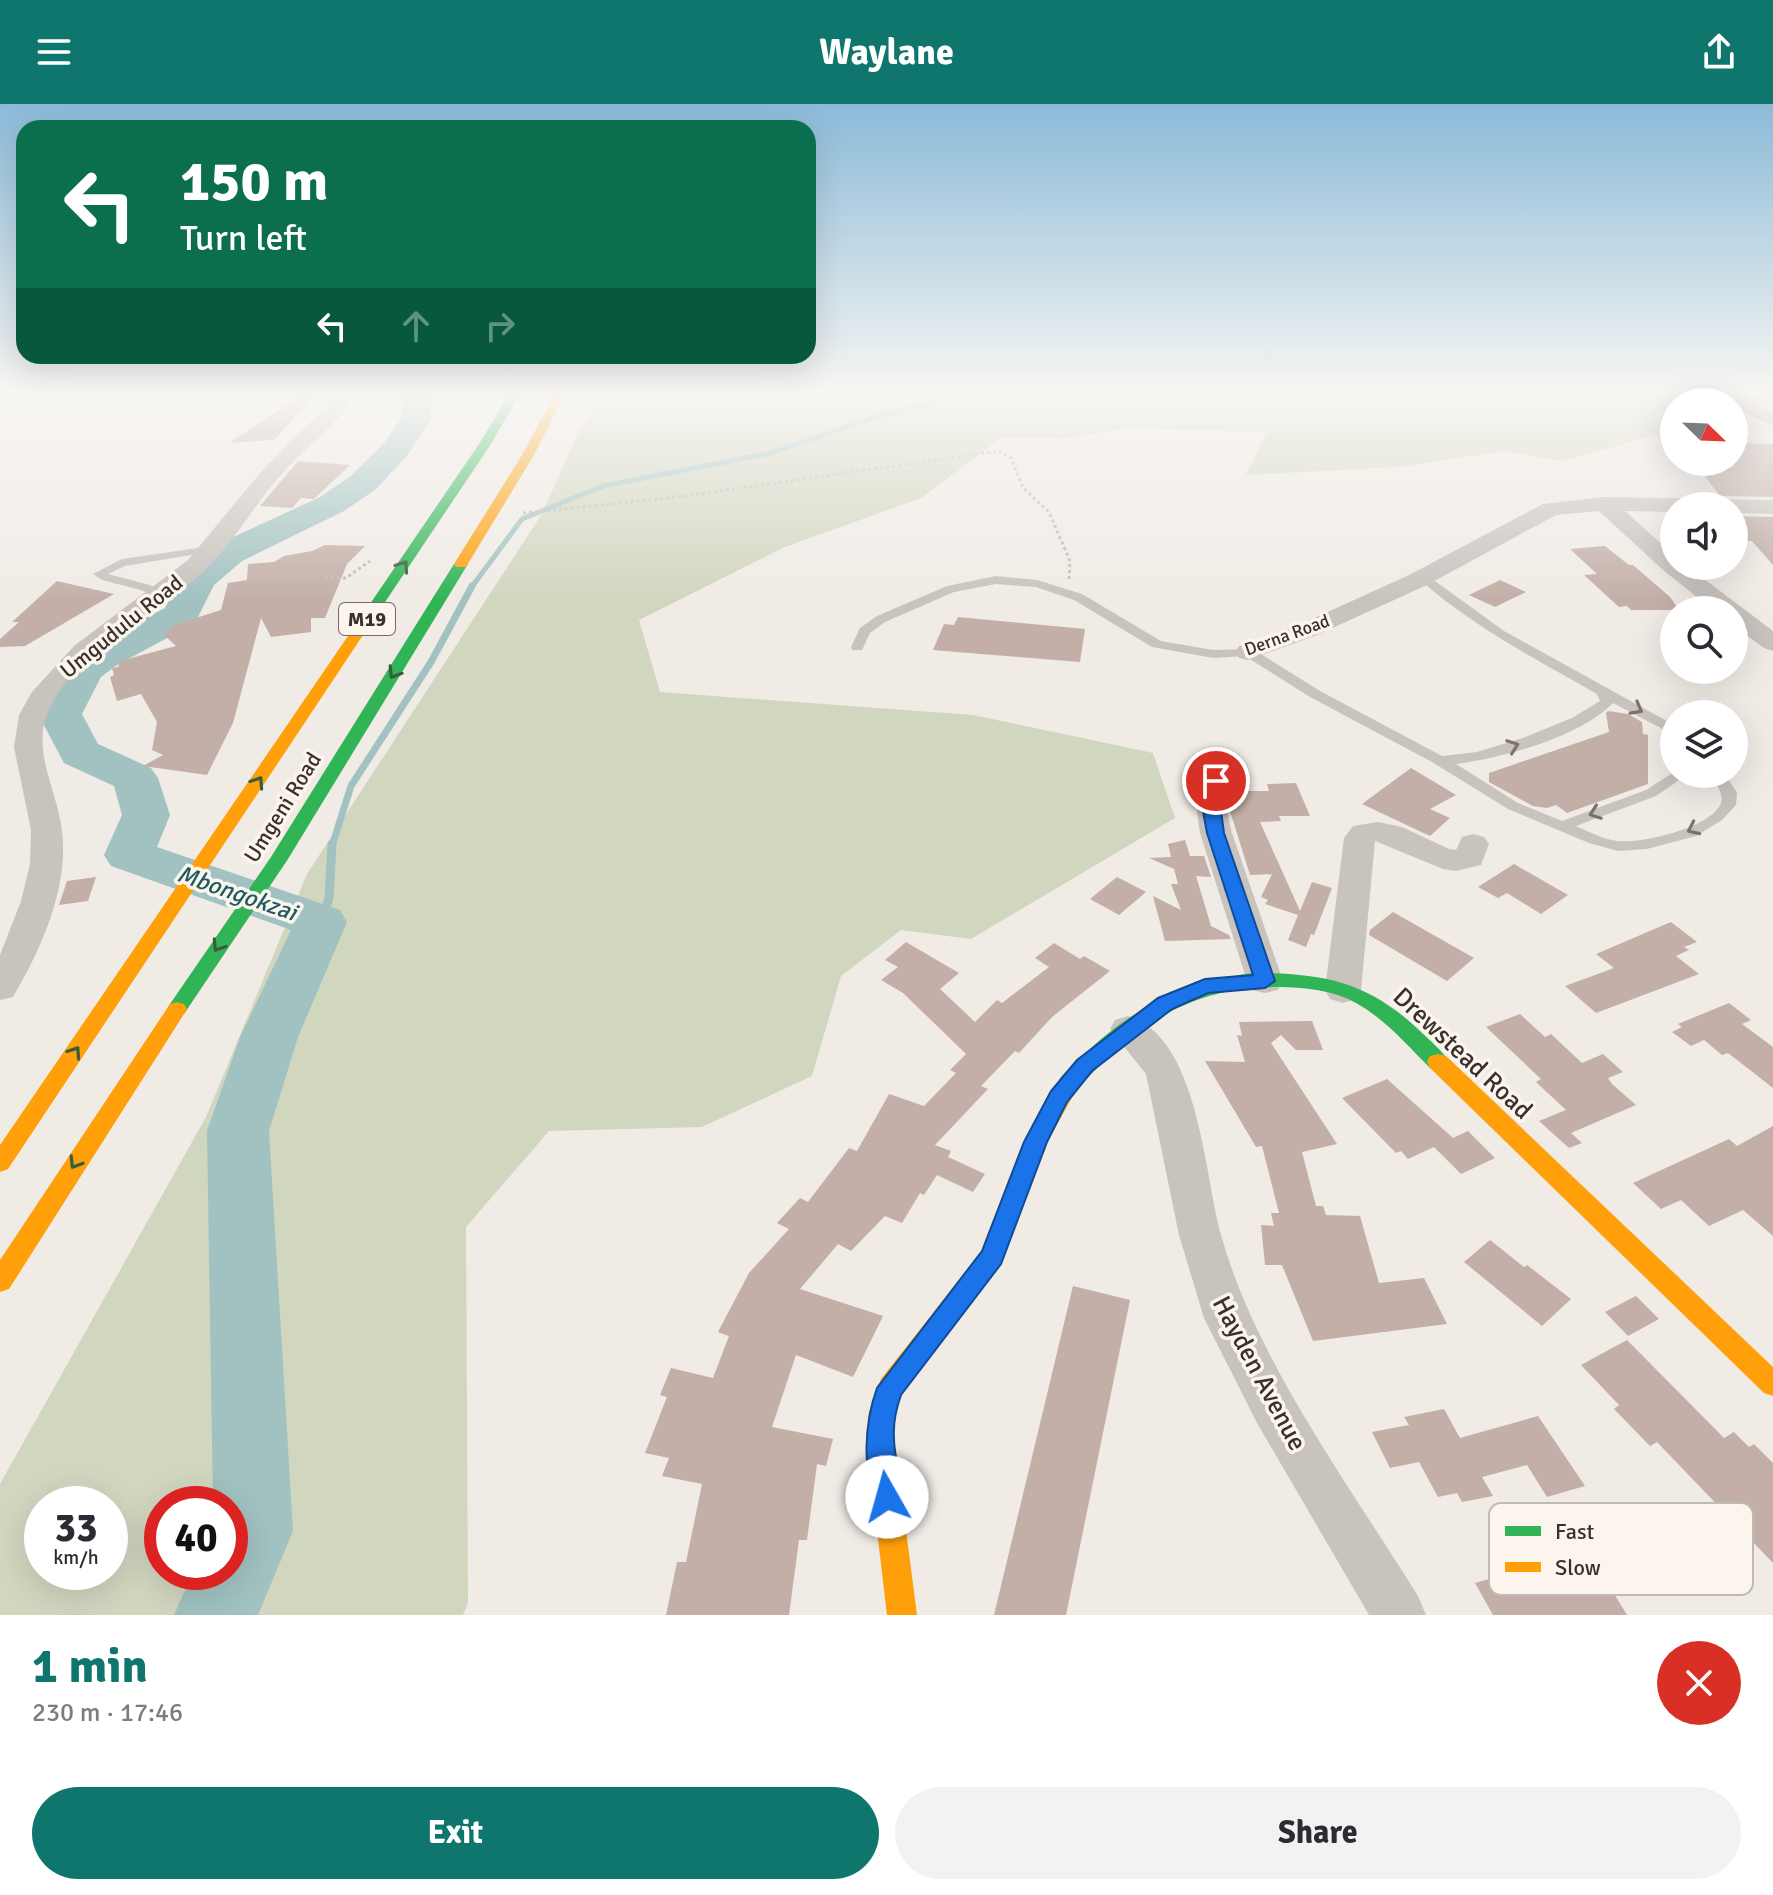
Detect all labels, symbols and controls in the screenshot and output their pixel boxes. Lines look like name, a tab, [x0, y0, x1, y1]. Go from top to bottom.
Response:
icon: menu	[32, 30, 76, 74]
text: Waylane	[819, 30, 954, 75]
icon: share	[1697, 30, 1741, 74]
text: 150 m	[180, 147, 328, 216]
icon: left	[48, 152, 152, 256]
text: Turn left	[180, 216, 307, 261]
icon: left	[310, 304, 354, 348]
icon: ahead	[394, 304, 438, 348]
icon: right	[478, 304, 522, 348]
north arrow	[1660, 388, 1748, 476]
map controls	[1660, 388, 1748, 788]
button: sound	[1660, 492, 1748, 580]
one-way arrow	[393, 561, 408, 575]
street label: Umgudulu Road	[55, 569, 188, 684]
button: search	[1660, 596, 1748, 684]
road number: M19	[339, 603, 395, 635]
street label: Derna Road	[1242, 609, 1332, 661]
one-way arrow	[388, 664, 403, 679]
one-way arrow	[1628, 699, 1643, 715]
button: layers	[1660, 700, 1748, 788]
one-way arrow	[1505, 739, 1519, 756]
street label: Umgeni Road	[238, 747, 327, 867]
pin	[1182, 747, 1250, 815]
icon: arrive	[1194, 759, 1238, 803]
one-way arrow	[248, 776, 263, 791]
one-way arrow	[1589, 803, 1603, 820]
one-way arrow	[1686, 820, 1701, 836]
water label: Mbongokzai	[173, 859, 303, 928]
one-way arrow	[212, 937, 227, 951]
street label: Drewstead Road	[1386, 981, 1539, 1126]
one-way arrow	[65, 1046, 80, 1061]
one-way arrow	[69, 1154, 84, 1169]
street label: Hayden Avenue	[1205, 1291, 1313, 1456]
position arrow	[845, 1455, 929, 1539]
speed limit sign: 40	[144, 1486, 248, 1590]
text: 33	[54, 1503, 98, 1553]
legend	[1489, 1503, 1753, 1595]
text: Fast	[1555, 1518, 1595, 1545]
text: km/h	[53, 1545, 99, 1570]
text: Slow	[1555, 1554, 1601, 1581]
text: 1 min	[32, 1637, 148, 1696]
button: close	[1657, 1641, 1741, 1725]
text: 230 m · 17:46	[32, 1697, 183, 1729]
button: Exit	[32, 1787, 879, 1879]
button: Share	[895, 1787, 1741, 1879]

